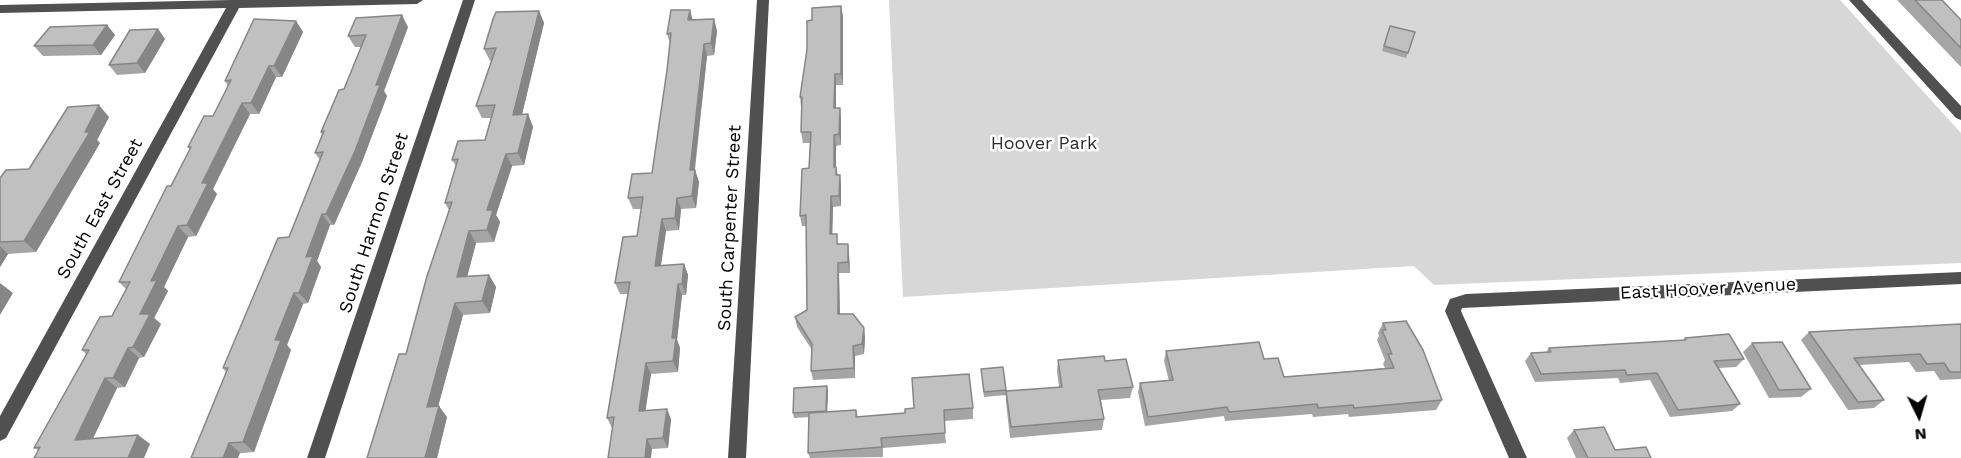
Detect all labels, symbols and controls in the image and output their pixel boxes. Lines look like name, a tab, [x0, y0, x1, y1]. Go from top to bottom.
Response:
street label: South Carpenter Street	[714, 124, 746, 332]
street label: South Harmon Street	[335, 130, 413, 316]
park label: Hoover Park	[991, 133, 1097, 155]
street label: South East Street	[52, 135, 148, 283]
street label: East Hoover Avenue	[1619, 274, 1797, 304]
north arrow	[1889, 386, 1949, 446]
text: N	[1914, 424, 1927, 444]

